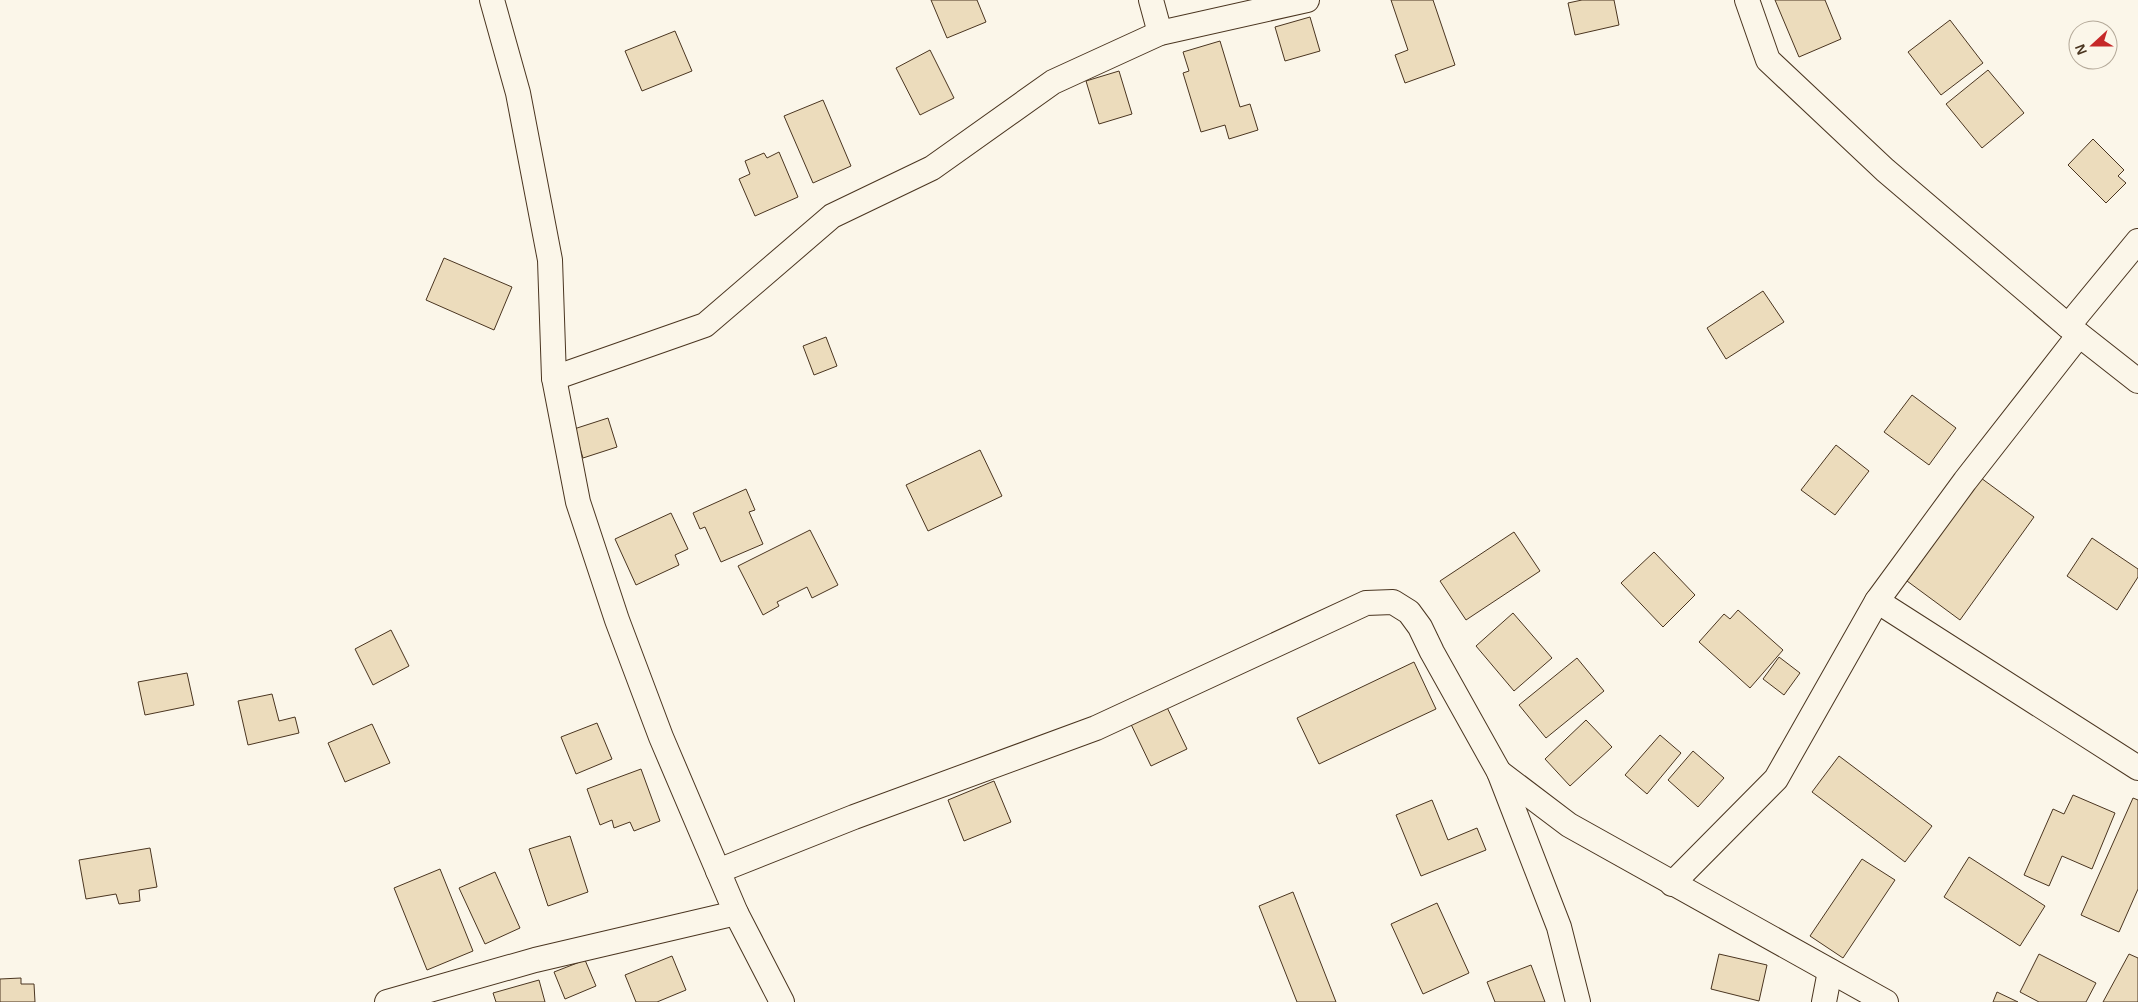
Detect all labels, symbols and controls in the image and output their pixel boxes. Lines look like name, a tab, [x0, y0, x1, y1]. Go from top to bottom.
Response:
north arrow	[2068, 20, 2118, 70]
text: N	[2072, 42, 2090, 57]

